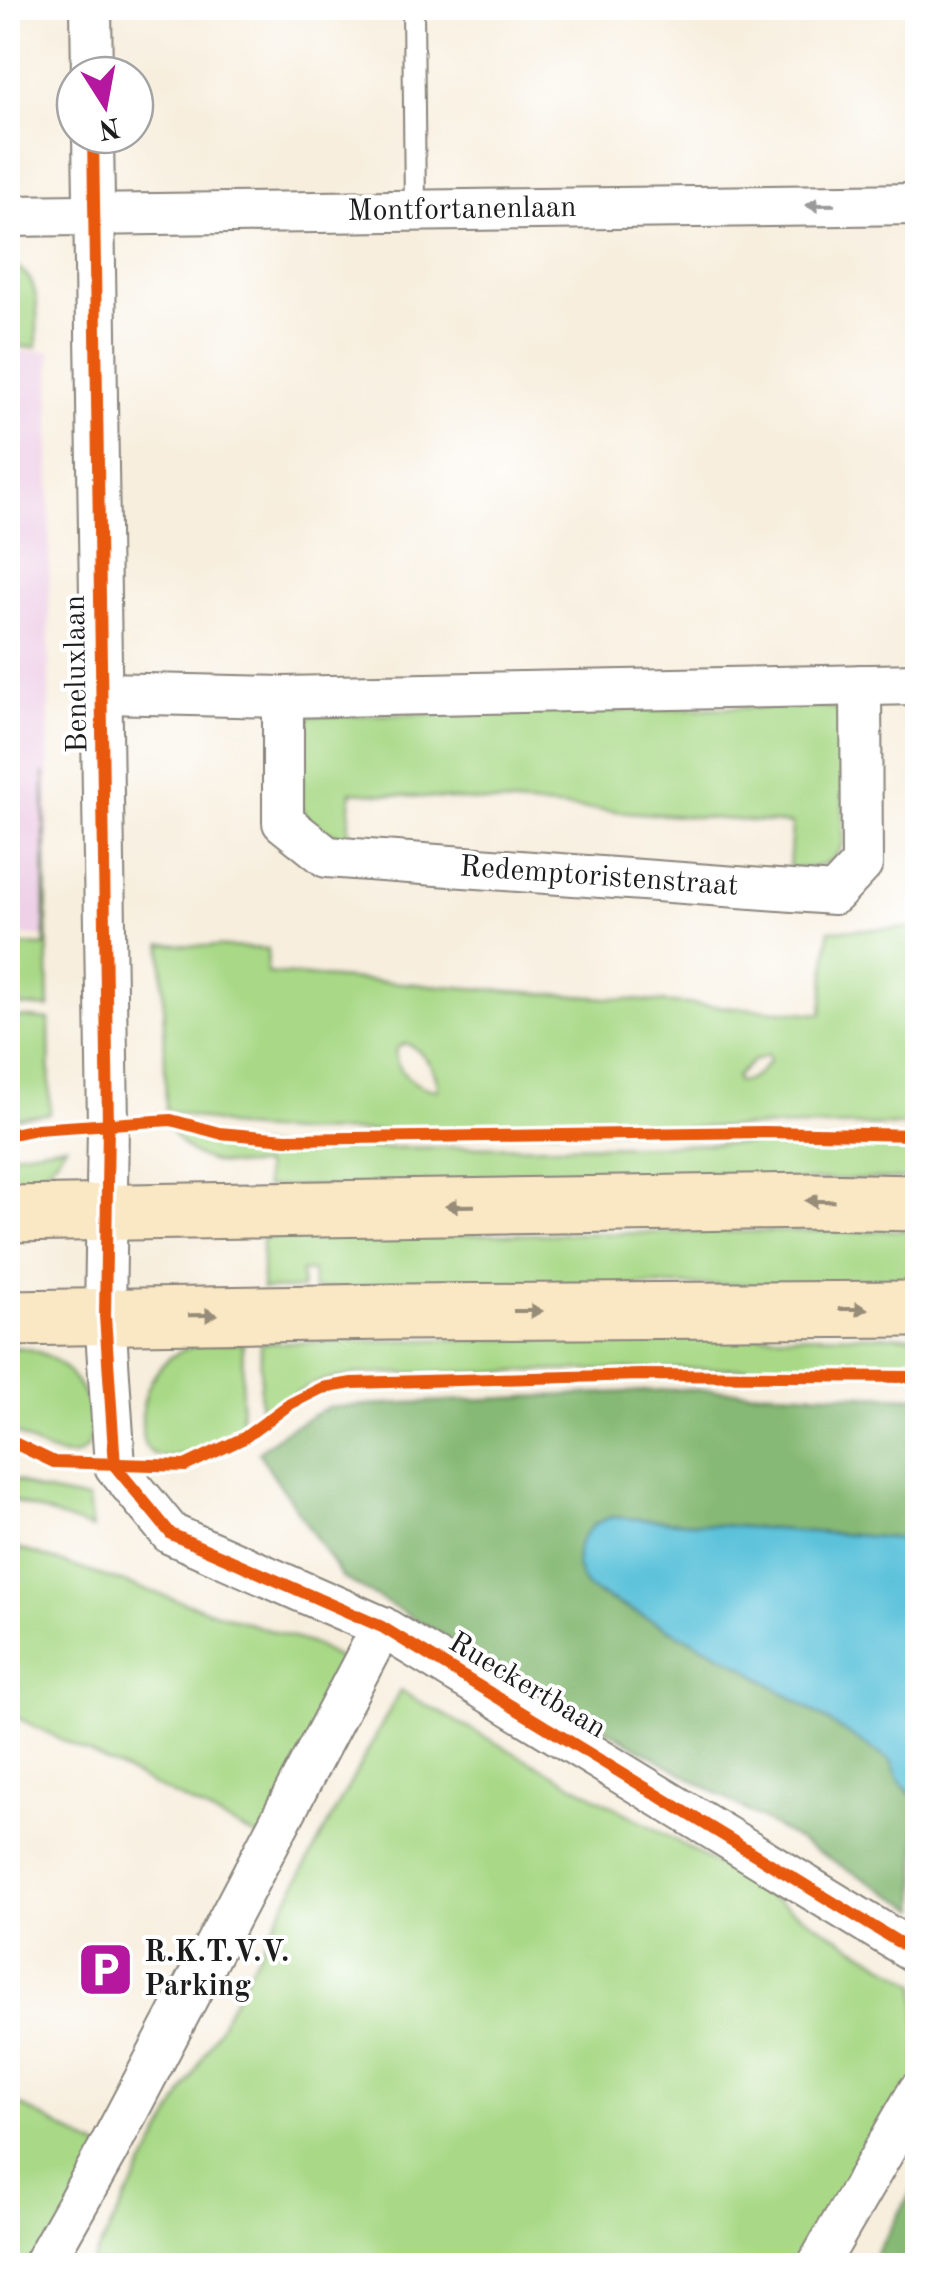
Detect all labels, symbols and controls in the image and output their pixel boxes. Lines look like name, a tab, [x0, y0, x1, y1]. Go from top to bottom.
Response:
north arrow	[55, 55, 155, 155]
text: N	[95, 111, 122, 142]
street label: Montfortanenlaan	[347, 193, 577, 227]
one-way arrow	[804, 198, 836, 214]
street label: Beneluxlaan	[61, 595, 93, 753]
street label: Redemptoristenstraat	[459, 852, 739, 902]
one-way arrow	[804, 1193, 836, 1209]
one-way arrow	[444, 1199, 476, 1215]
one-way arrow	[837, 1301, 869, 1317]
one-way arrow	[512, 1303, 544, 1319]
one-way arrow	[187, 1306, 219, 1322]
street label: Rueckertbaan	[443, 1627, 611, 1745]
place label: R.K.T.V.V. Parking	[144, 1938, 289, 2002]
parking icon: R.K.T.V.V. Parking	[75, 1940, 135, 2000]

